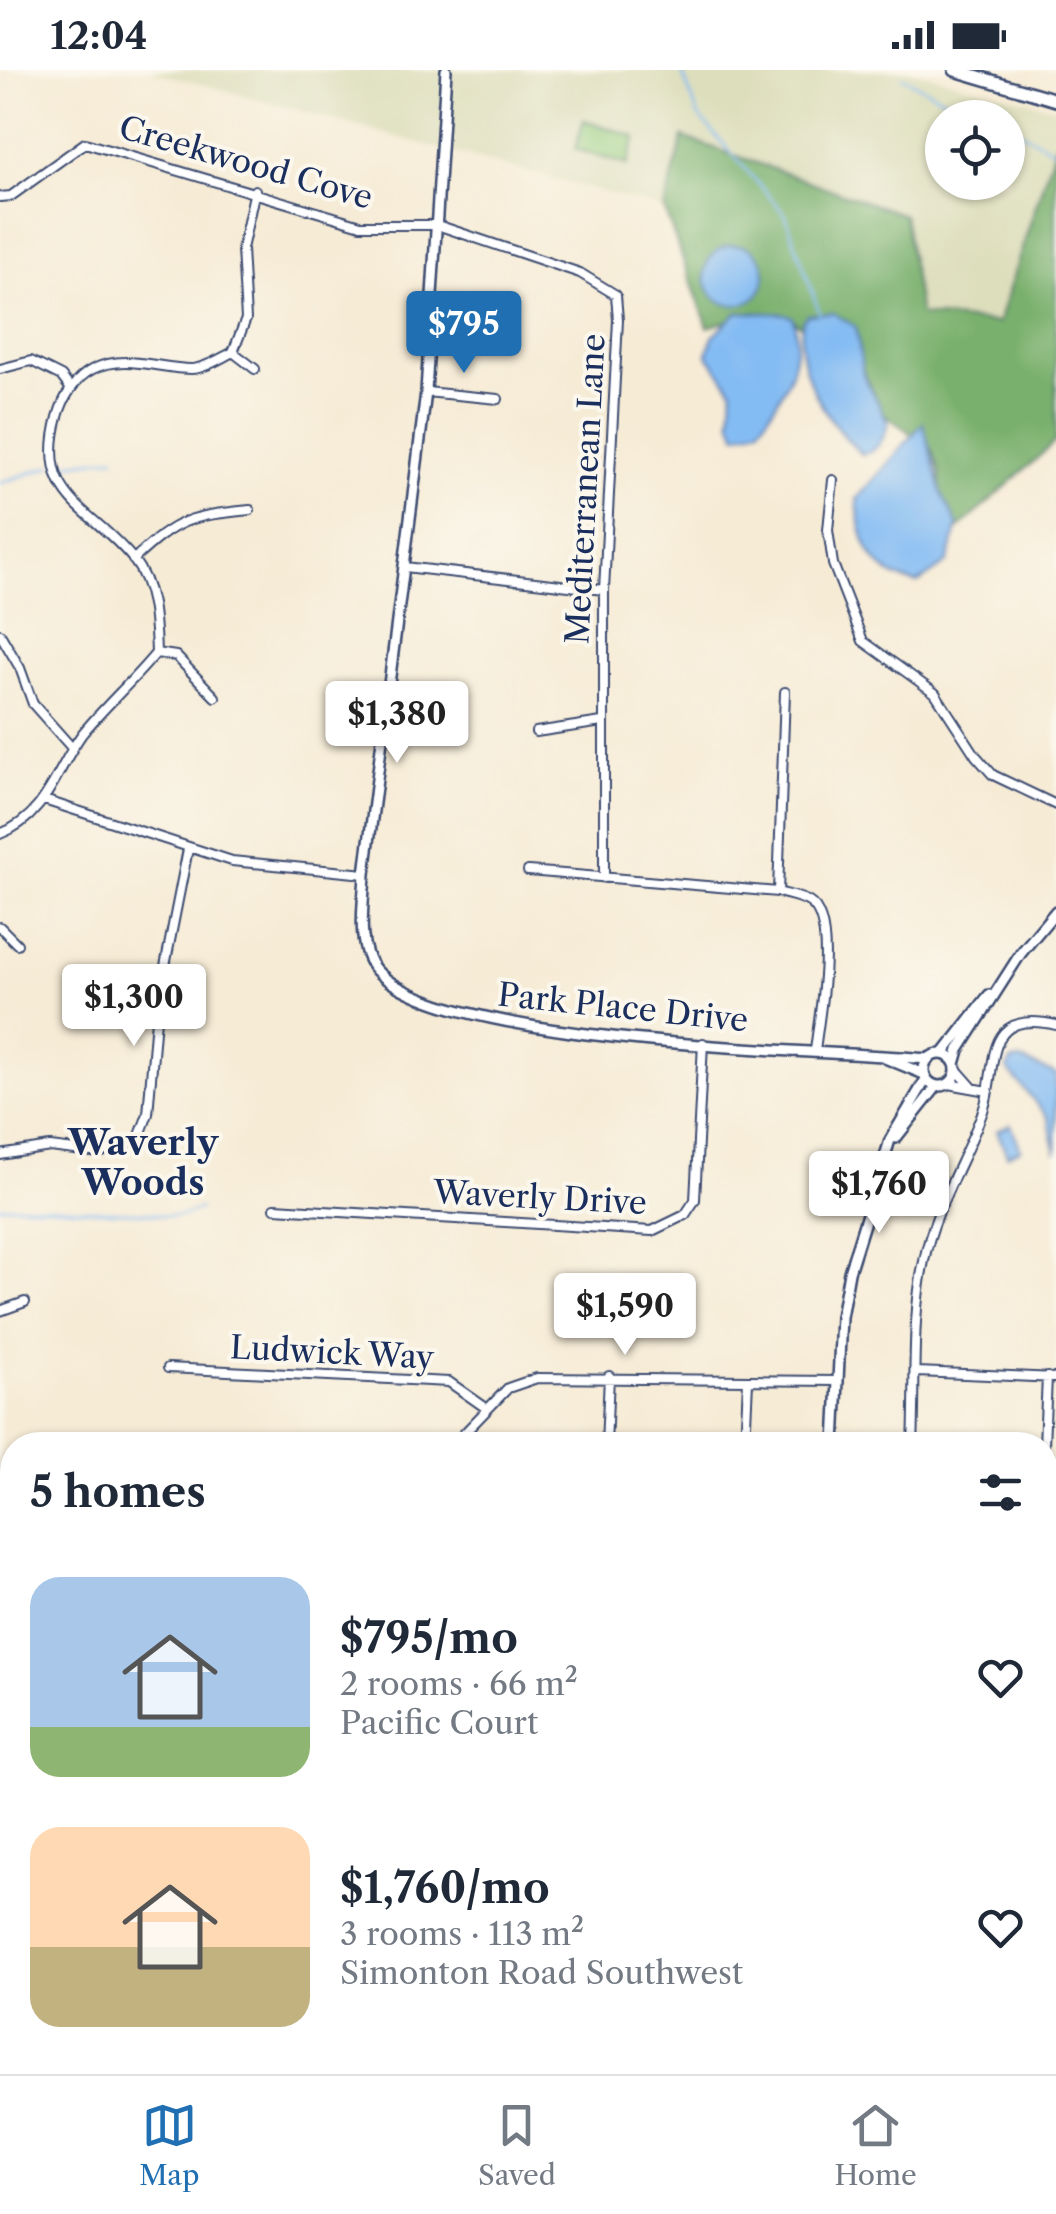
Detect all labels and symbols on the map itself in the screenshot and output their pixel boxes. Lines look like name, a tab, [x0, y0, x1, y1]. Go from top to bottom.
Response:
street label: Creekwood Cove	[115, 107, 377, 217]
pin: $795	[405, 291, 523, 376]
street label: Mediterranean Lane	[557, 333, 613, 645]
pin: $1,380	[316, 681, 478, 766]
pin: $1,300	[53, 964, 215, 1049]
street label: Park Place Drive	[496, 974, 750, 1040]
district label: Waverly Woods	[67, 1121, 220, 1204]
pin: $1,760	[798, 1151, 960, 1236]
street label: Waverly Drive	[431, 1172, 648, 1222]
pin: $1,590	[544, 1273, 706, 1358]
street label: Ludwick Way	[229, 1327, 436, 1377]

